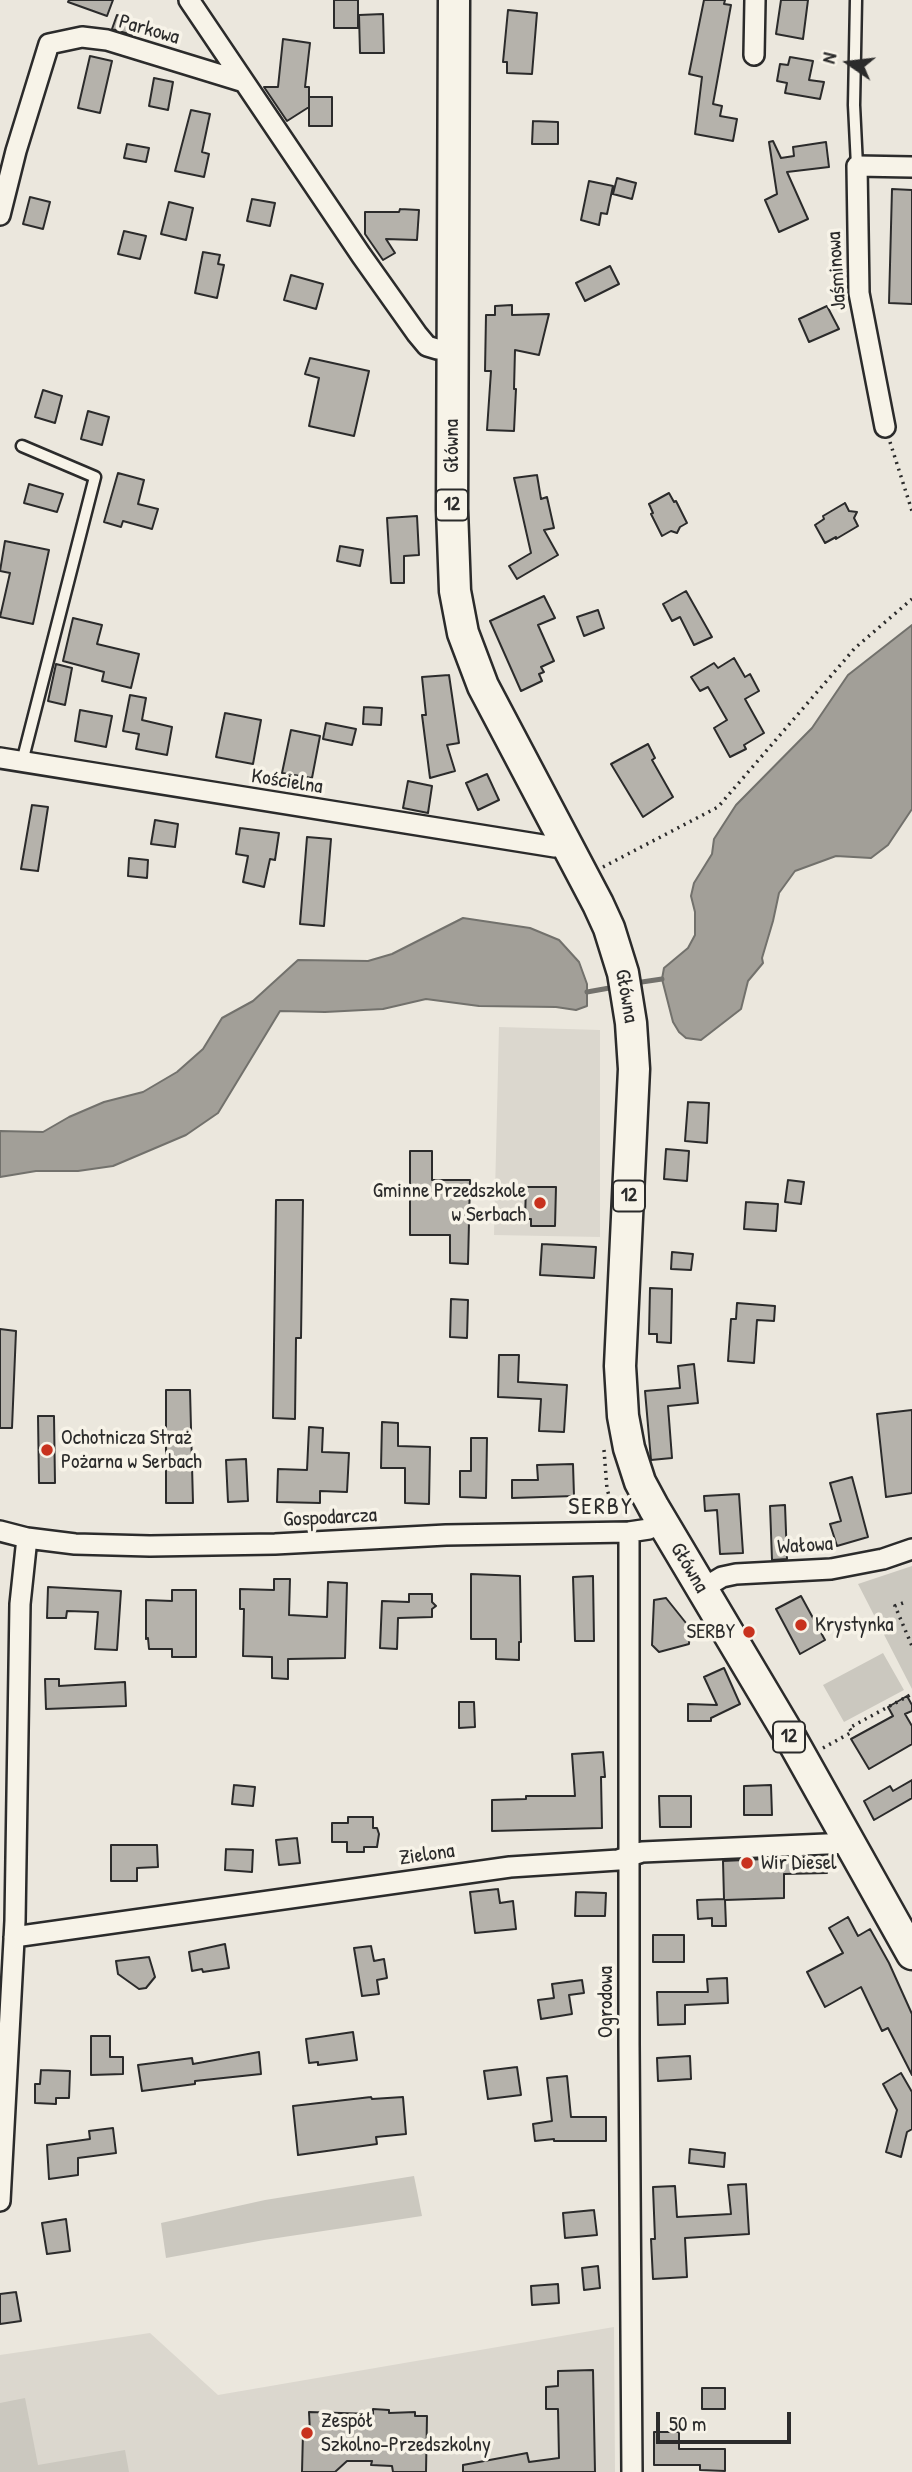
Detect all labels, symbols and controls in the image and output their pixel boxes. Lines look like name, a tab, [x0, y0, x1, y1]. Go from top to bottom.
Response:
street label: Parkowa	[116, 9, 182, 51]
north arrow	[814, 28, 884, 98]
text: N	[815, 50, 842, 66]
street label: Jaśminowa	[822, 231, 852, 311]
street label: Główna	[439, 419, 465, 473]
road number: 12	[436, 490, 468, 520]
street label: Kościelna	[249, 764, 325, 800]
street label: Główna	[609, 967, 643, 1025]
place label: Gminne Przedszkole w Serbach	[373, 1178, 526, 1228]
road number: 12	[613, 1180, 645, 1212]
marker: Gminne Przedszkole w Serbach	[532, 1195, 548, 1211]
place label: Ochotnicza Straż Pożarna w Serbach	[61, 1425, 202, 1475]
marker: Ochotnicza Straż Pożarna w Serbach	[39, 1442, 55, 1458]
district label: SERBY	[569, 1494, 633, 1522]
street label: Gospodarcza	[282, 1503, 378, 1533]
street label: Wałowa	[776, 1531, 834, 1561]
street label: Główna	[664, 1538, 714, 1598]
place label: Krystynka	[815, 1612, 894, 1638]
marker: Krystynka	[793, 1617, 809, 1633]
place label: SERBY	[687, 1619, 735, 1645]
marker: SERBY	[741, 1624, 757, 1640]
road number: 12	[773, 1722, 805, 1752]
street label: Zielona	[398, 1839, 456, 1871]
place label: Wir Diesel	[761, 1850, 837, 1876]
marker: Wir Diesel	[739, 1855, 755, 1871]
street label: Ogrodowa	[593, 1966, 619, 2038]
scale bar	[660, 2398, 795, 2442]
place label: Zespół Szkolno-Przedszkolny	[321, 2408, 491, 2458]
text: 50 m	[669, 2409, 706, 2438]
marker: Zespół Szkolno-Przedszkolny	[299, 2425, 315, 2441]

